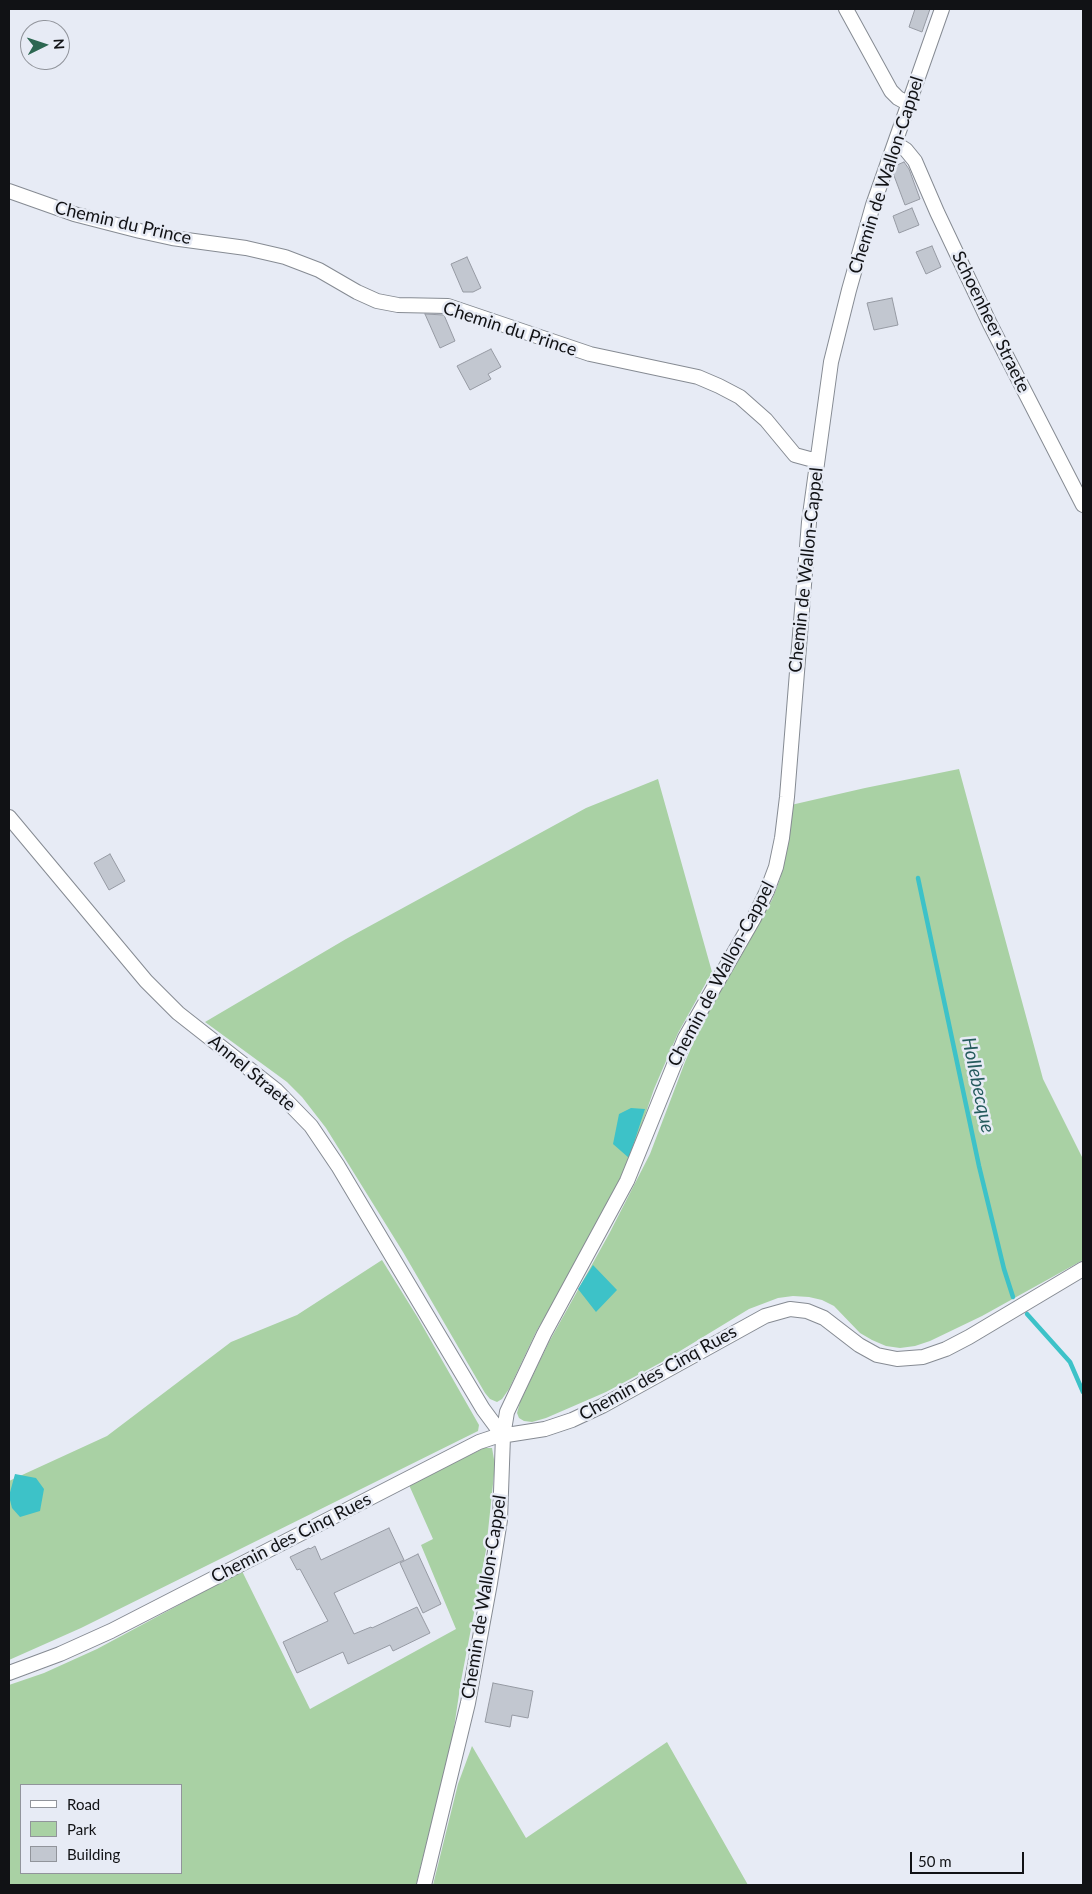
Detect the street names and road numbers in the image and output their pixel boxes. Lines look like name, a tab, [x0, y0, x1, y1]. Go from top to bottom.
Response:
street label: Chemin de Wallon-Cappel	[844, 73, 928, 277]
street label: Chemin du Prince	[53, 197, 193, 249]
street label: Schoenheer Straete	[947, 248, 1035, 396]
street label: Chemin du Prince	[440, 297, 580, 361]
street label: Chemin de Wallon-Cappel	[784, 466, 828, 674]
street label: Chemin de Wallon-Cappel	[663, 878, 779, 1070]
street label: Annel Straete	[204, 1030, 300, 1116]
street label: Chemin des Cinq Rues	[576, 1321, 740, 1425]
street label: Chemin des Cinq Rues	[207, 1488, 375, 1588]
street label: Chemin de Wallon-Cappel	[457, 1493, 511, 1701]

